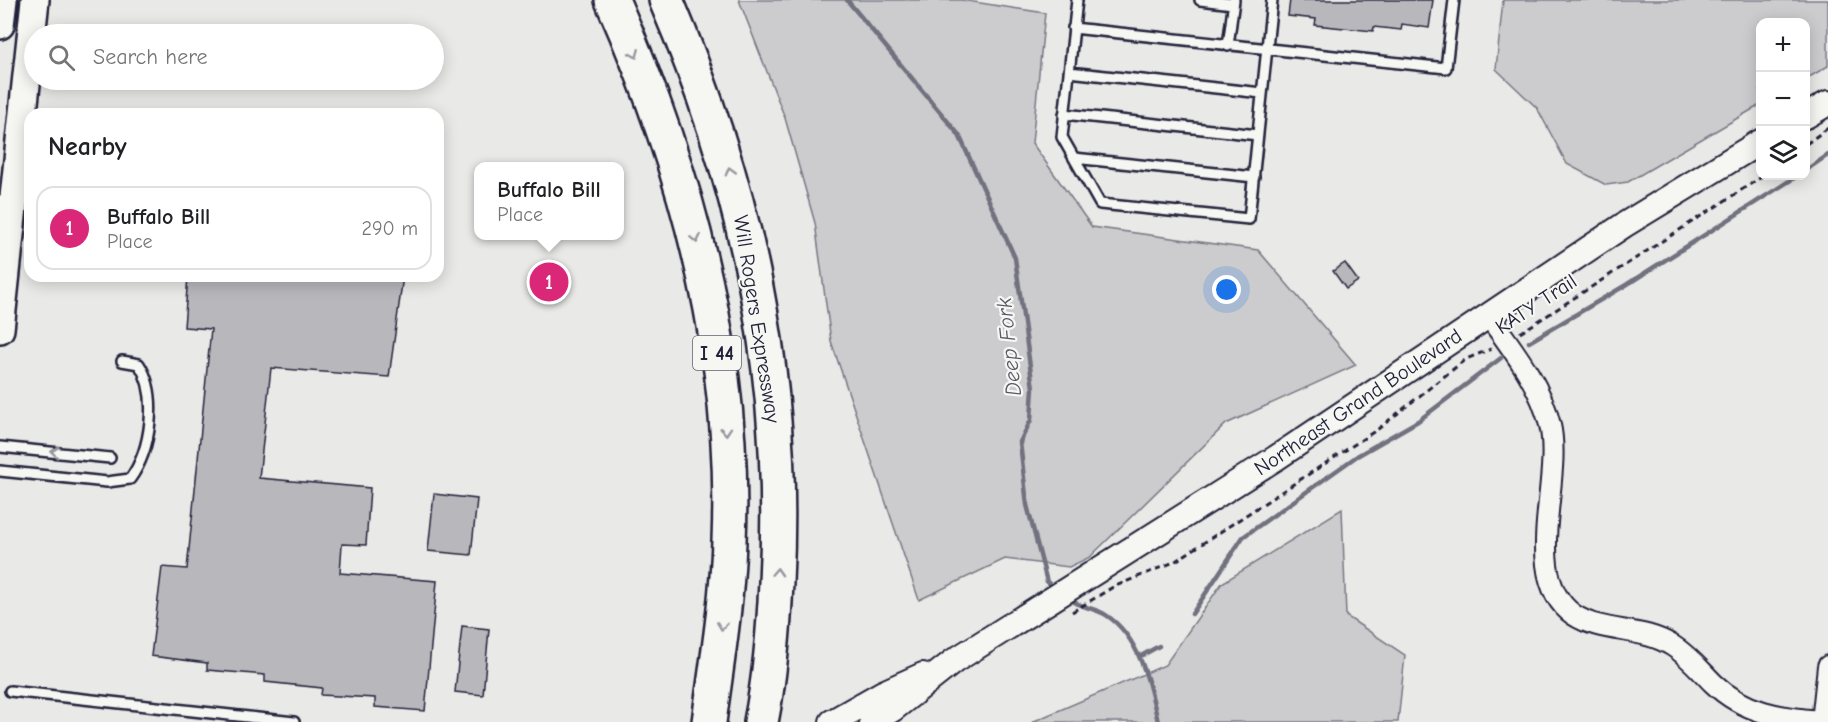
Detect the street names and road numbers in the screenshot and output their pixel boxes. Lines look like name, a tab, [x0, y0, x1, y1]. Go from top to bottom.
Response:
street label: Will Rogers Expressway	[729, 213, 785, 425]
street label: KATY Trail	[1491, 269, 1581, 339]
street label: Northeast Grand Boulevard	[1250, 323, 1466, 481]
road number: I 44	[693, 336, 741, 370]

